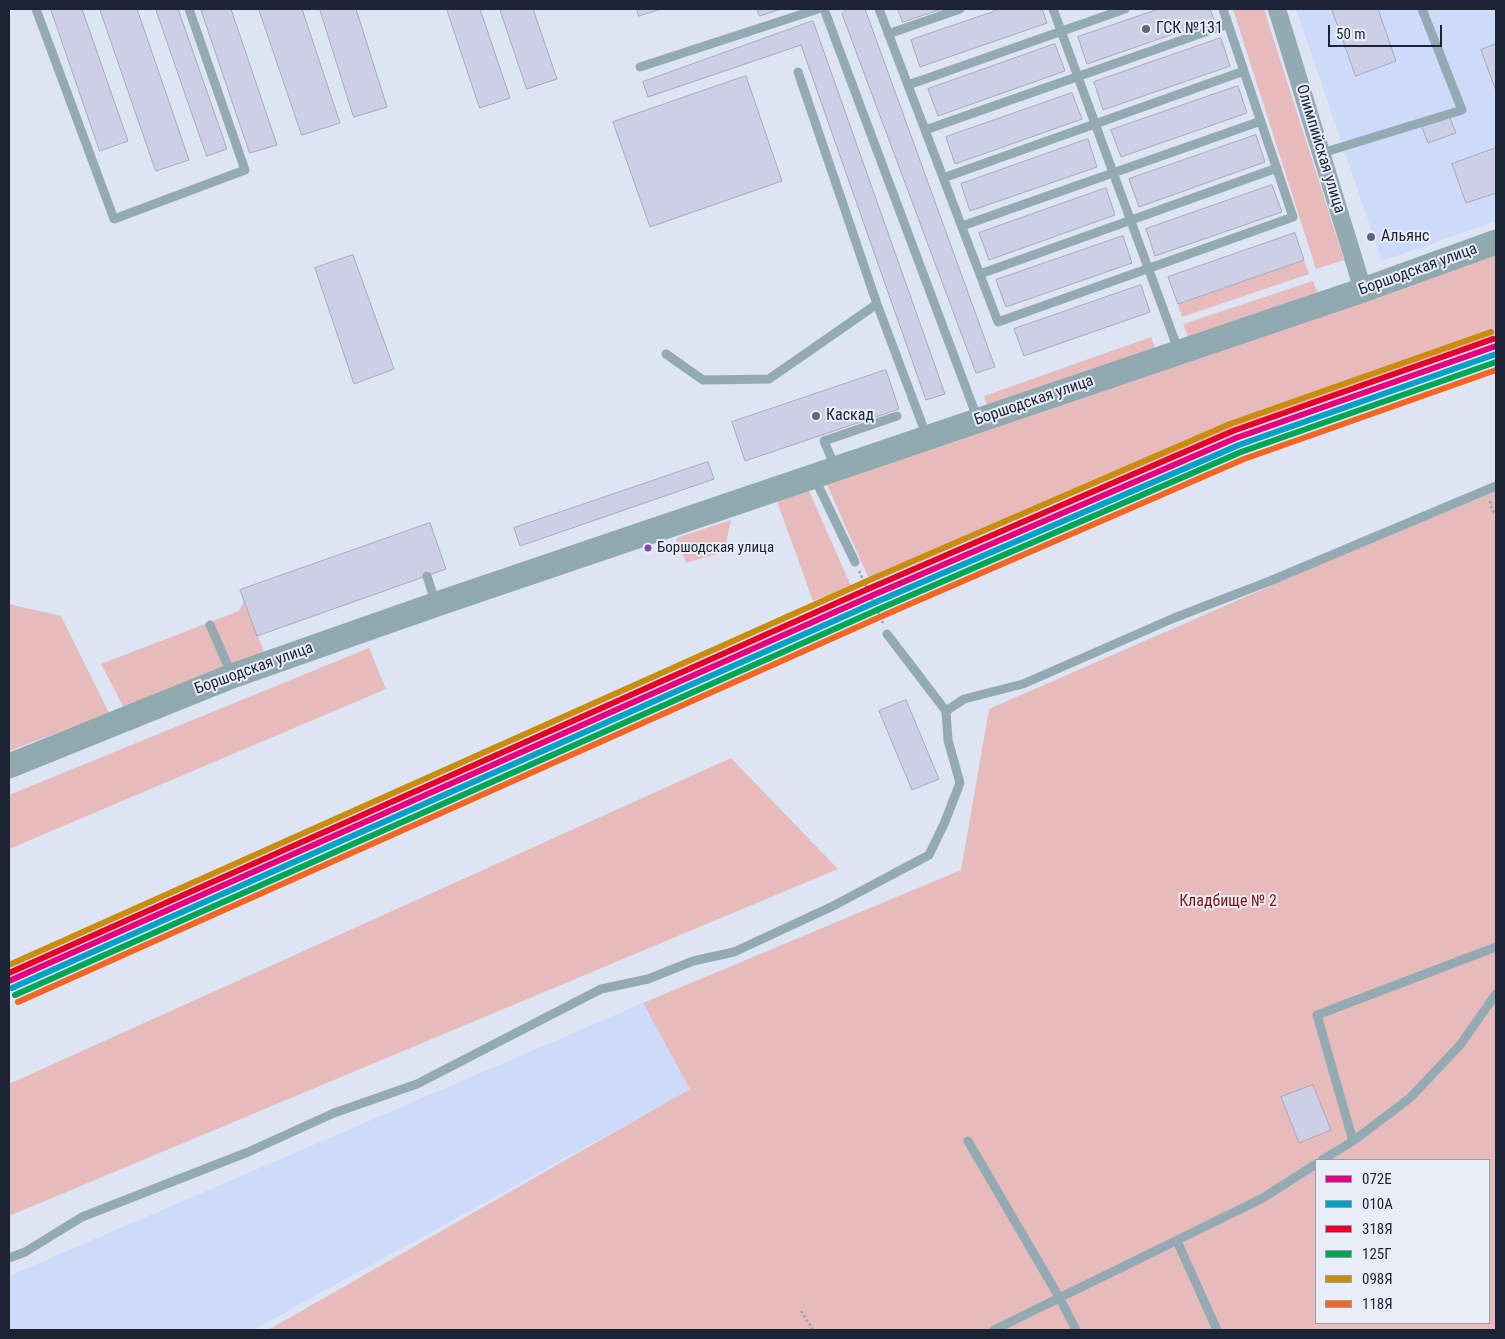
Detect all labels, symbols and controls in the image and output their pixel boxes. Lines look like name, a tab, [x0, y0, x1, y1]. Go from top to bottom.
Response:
scale bar	[1330, 15, 1444, 47]
place label: ГСК №131	[1156, 19, 1223, 39]
marker: ГСК №131	[1140, 23, 1152, 35]
text: 50 m	[1336, 25, 1366, 43]
street label: Олимпийская улица	[1291, 82, 1349, 216]
place label: Альянс	[1381, 227, 1429, 247]
marker: Альянс	[1365, 231, 1377, 243]
street label: Боршодская улица	[1356, 240, 1480, 300]
street label: Боршодская улица	[972, 372, 1096, 430]
place label: Каскад	[826, 406, 874, 426]
marker: Каскад	[810, 410, 822, 422]
place label: Боршодская улица	[657, 539, 774, 557]
marker: Боршодская улица	[643, 543, 653, 553]
street label: Боршодская улица	[192, 639, 316, 699]
park label: Кладбище № 2	[1179, 892, 1277, 912]
legend	[1315, 1159, 1490, 1324]
text: 072Е	[1362, 1170, 1392, 1188]
text: 010А	[1362, 1195, 1393, 1213]
text: 318Я	[1362, 1220, 1393, 1238]
text: 125Г	[1362, 1245, 1392, 1263]
text: 098Я	[1362, 1270, 1393, 1288]
text: 118Я	[1362, 1295, 1393, 1313]

